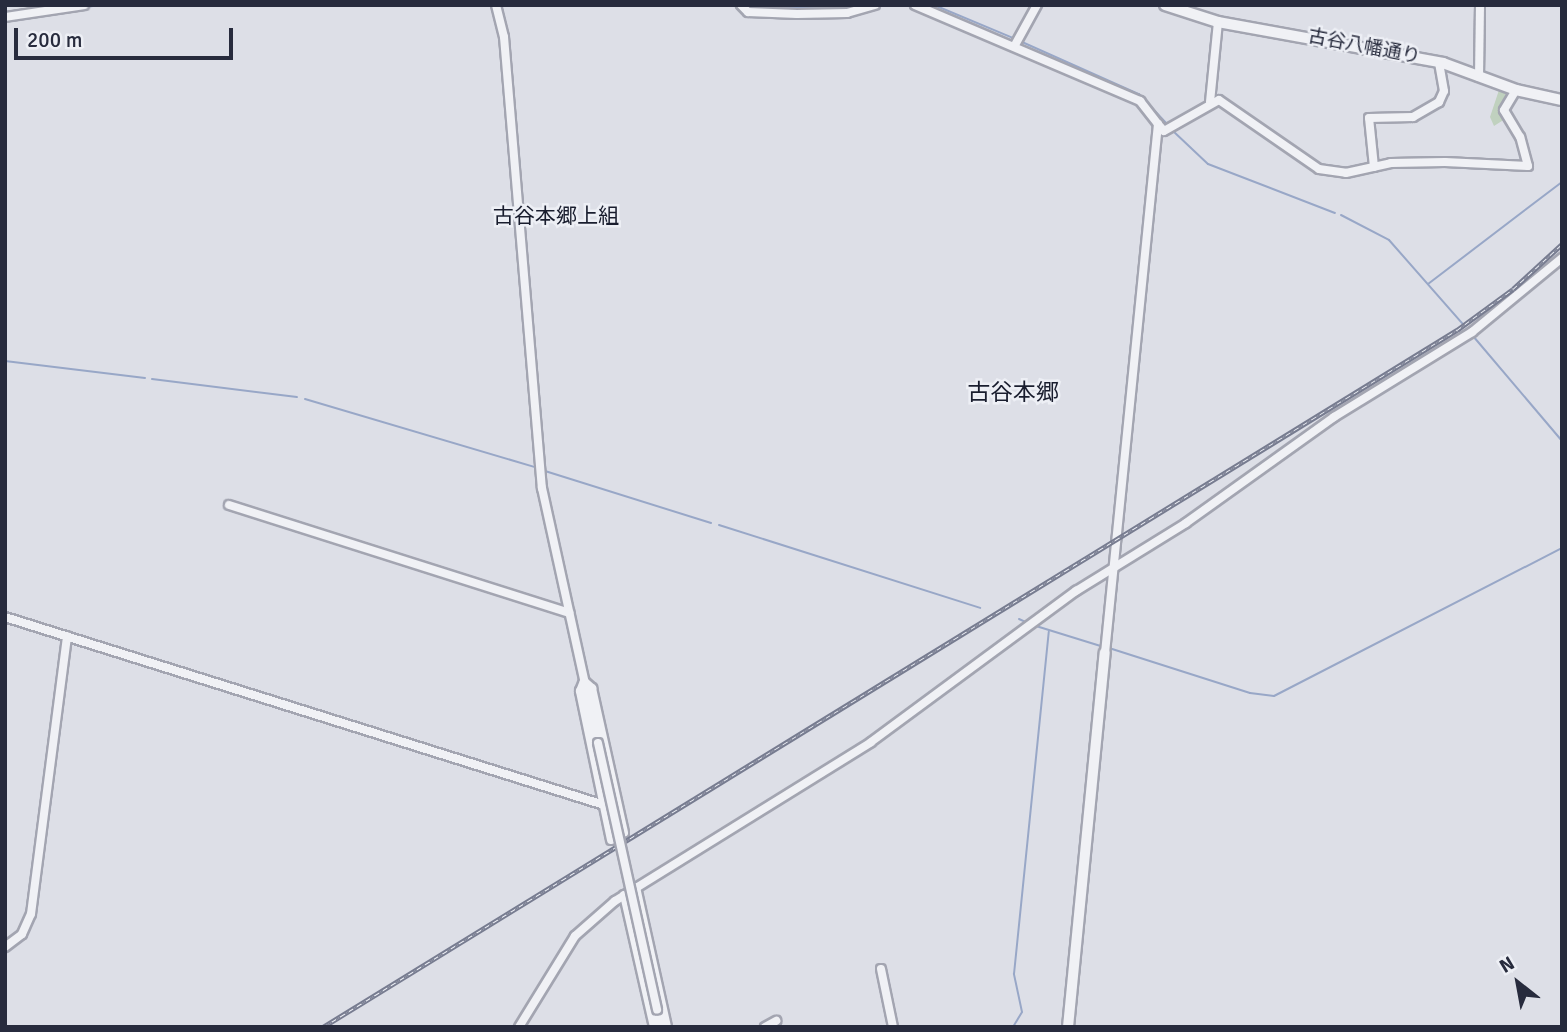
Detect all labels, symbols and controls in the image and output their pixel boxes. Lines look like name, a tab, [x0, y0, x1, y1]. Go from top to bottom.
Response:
scale bar	[18, 14, 236, 58]
street label: 古谷八幡通り	[1306, 25, 1422, 69]
text: 200 m	[27, 27, 82, 53]
district label: 古谷本郷上組	[493, 203, 619, 229]
district label: 古谷本郷	[967, 379, 1059, 407]
north arrow	[1483, 948, 1553, 1018]
text: N	[1495, 951, 1519, 979]

